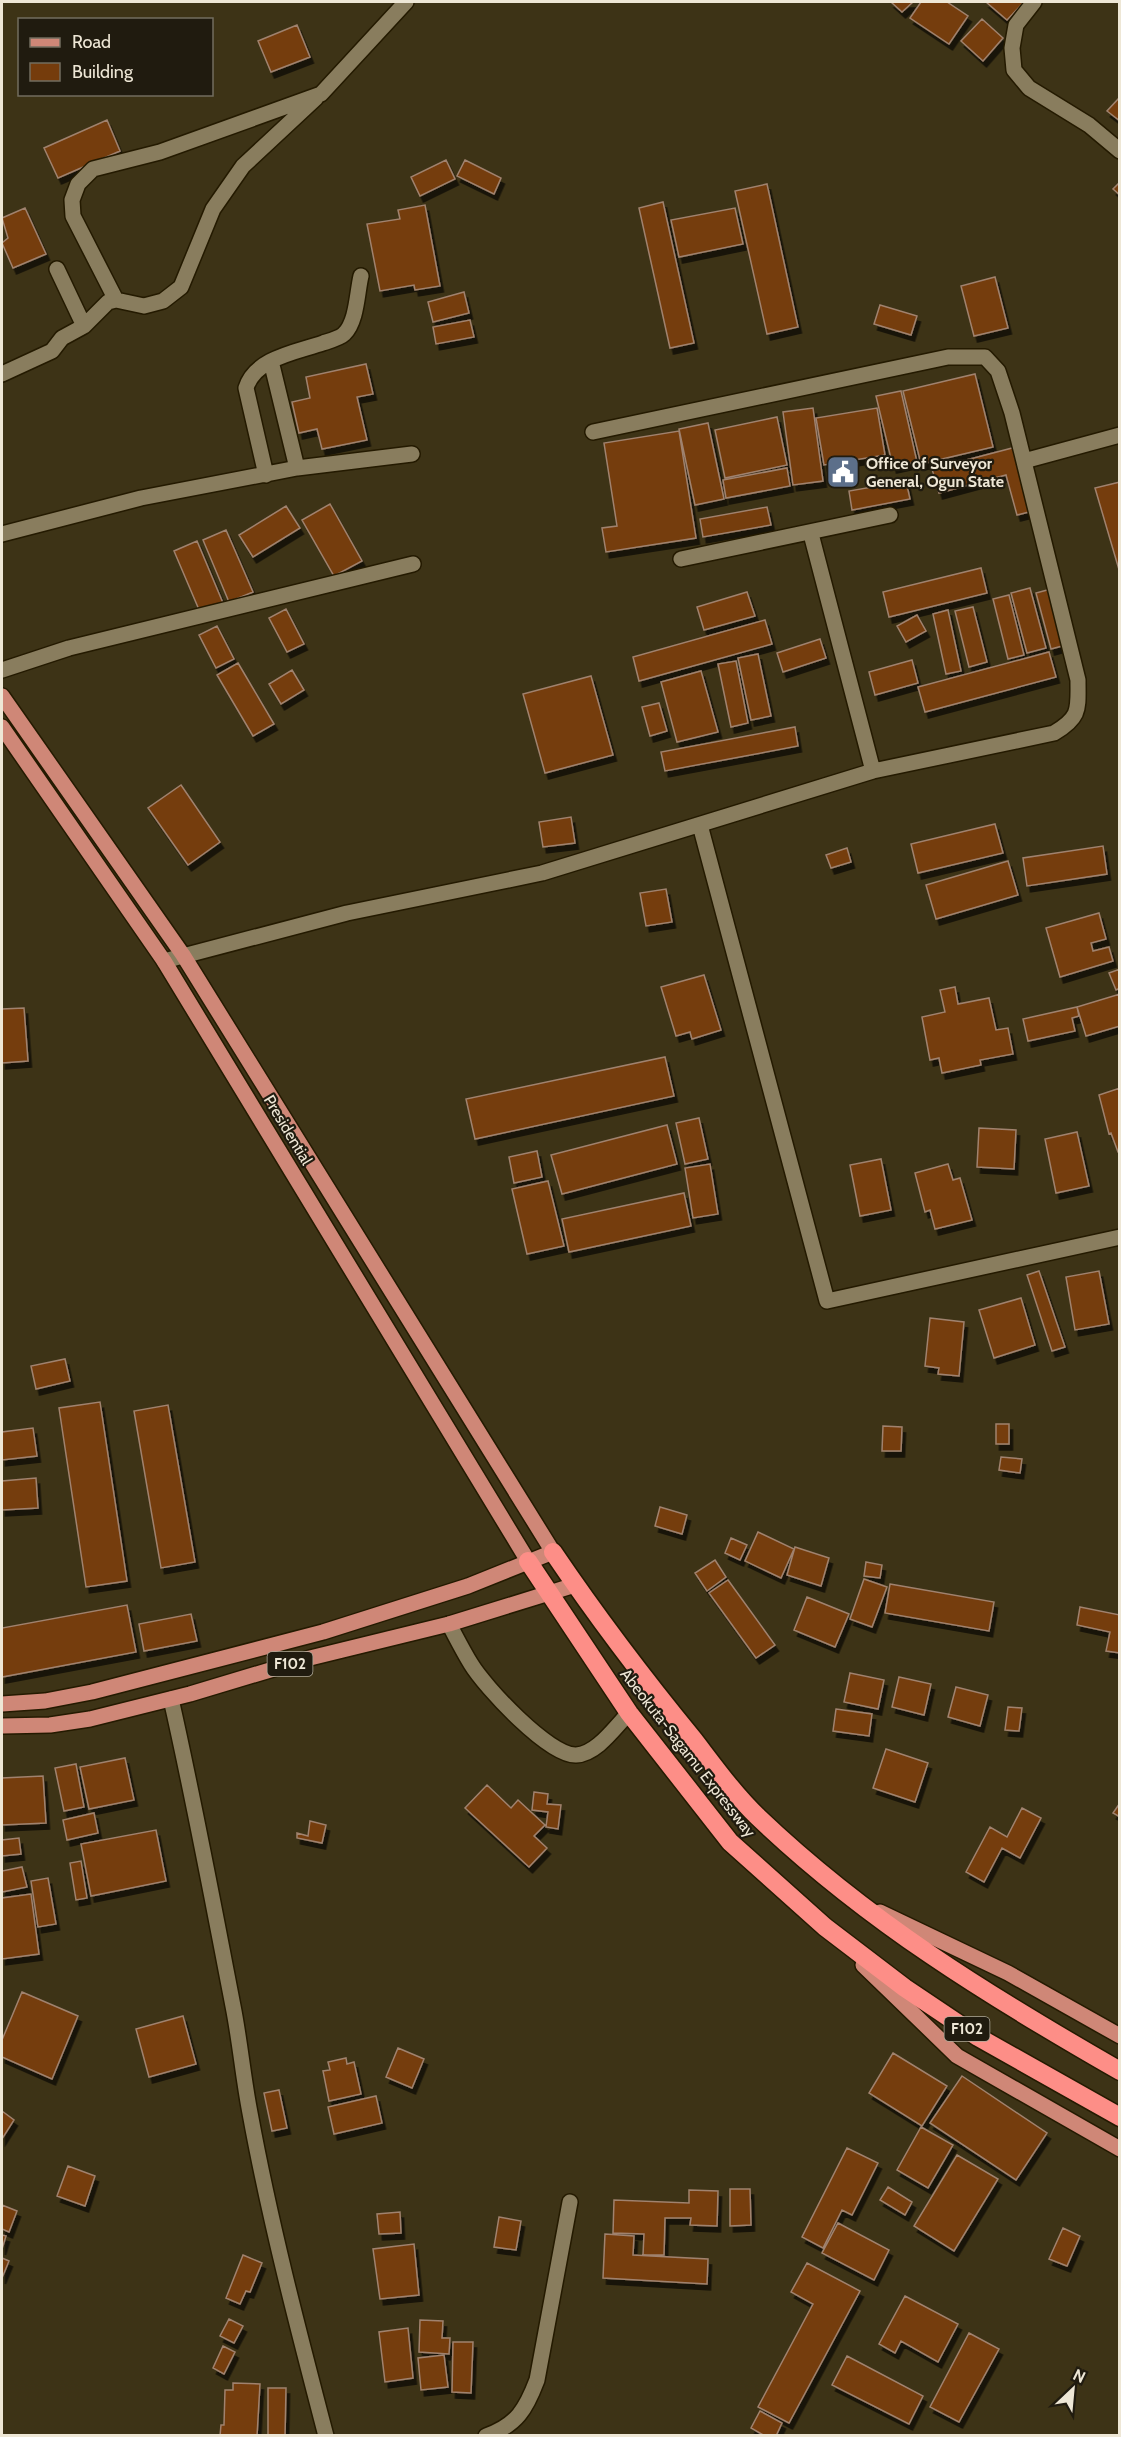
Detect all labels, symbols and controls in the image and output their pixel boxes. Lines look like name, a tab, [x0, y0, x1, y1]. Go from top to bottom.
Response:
legend	[18, 18, 213, 96]
text: Road	[72, 31, 111, 53]
text: Building	[72, 61, 134, 83]
public building icon: Office of Surveyor General, Ogun State	[825, 454, 861, 490]
place label: Office of Surveyor General, Ogun State	[866, 454, 1004, 491]
street label: Presidential	[260, 1092, 316, 1169]
road number: F102	[268, 1652, 312, 1676]
street label: Abeokuta-Sagamu Expressway	[616, 1665, 760, 1841]
road number: F102	[944, 2017, 990, 2041]
north arrow	[1043, 2359, 1103, 2419]
text: N	[1070, 2365, 1089, 2387]

